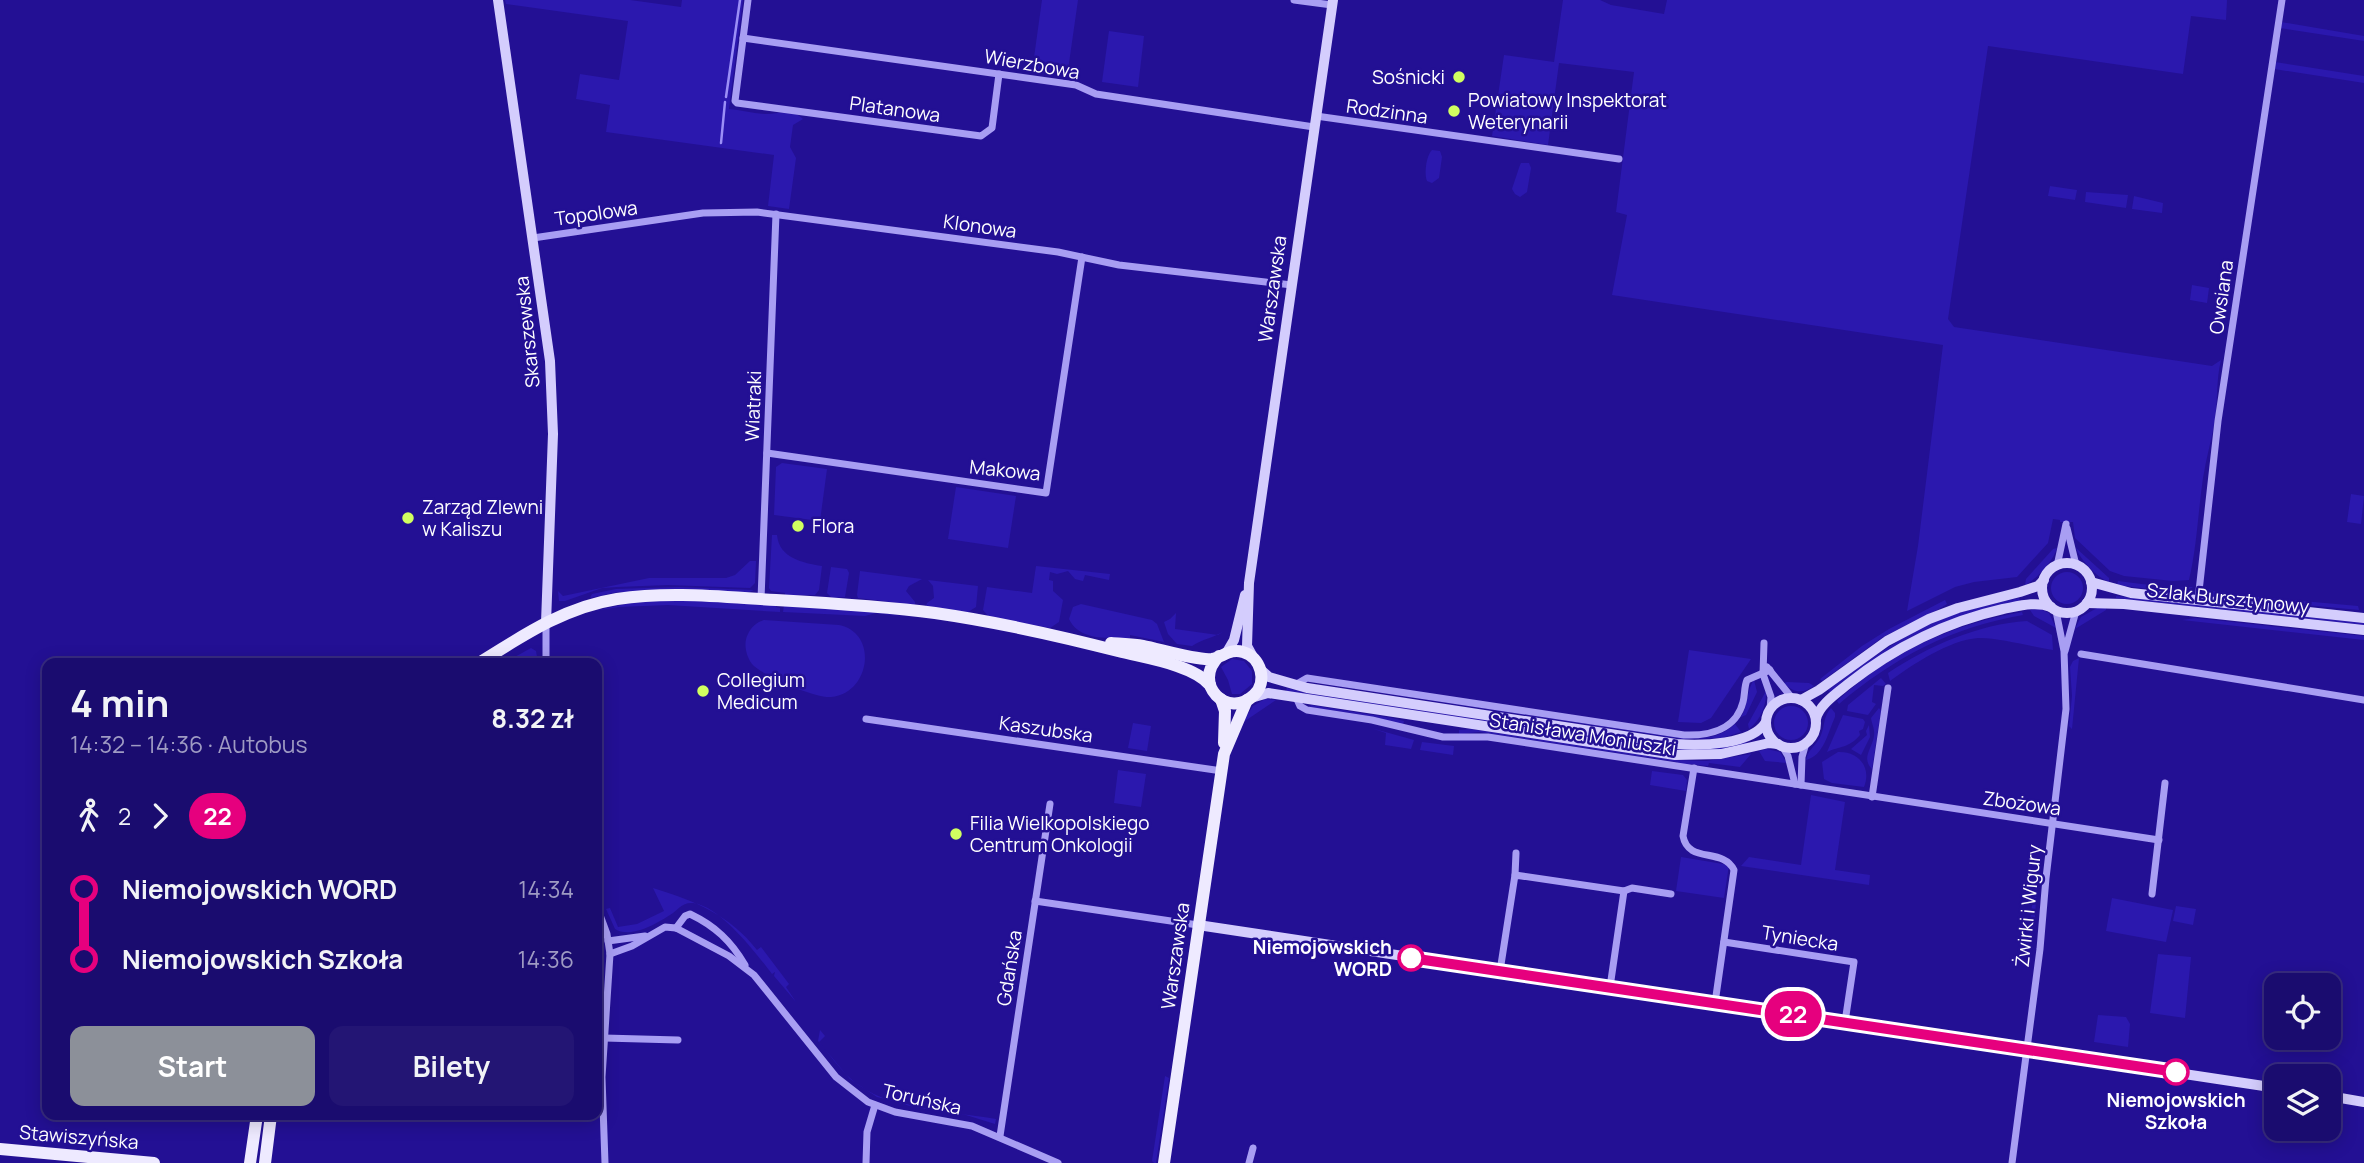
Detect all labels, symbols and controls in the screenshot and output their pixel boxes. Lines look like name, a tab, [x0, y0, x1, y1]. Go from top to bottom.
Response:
street label: Wierzbowa	[982, 43, 1082, 85]
place label: Sośnicki	[1372, 64, 1445, 90]
marker: Sośnicki	[1451, 69, 1467, 85]
place label: Powiatowy Inspektorat Weterynarii	[1468, 87, 1667, 135]
street label: Platanowa	[848, 90, 942, 128]
street label: Rodzinna	[1345, 92, 1429, 130]
marker: Powiatowy Inspektorat Weterynarii	[1446, 103, 1462, 119]
street label: Topolowa	[553, 194, 639, 232]
street label: Klonowa	[942, 208, 1018, 244]
street label: Warszawska	[1252, 234, 1292, 344]
street label: Owsiana	[2203, 258, 2239, 336]
street label: Skarszewska	[508, 275, 546, 389]
street label: Wiatraki	[739, 370, 767, 442]
street label: Makowa	[968, 453, 1042, 487]
place label: Zarząd Zlewni w Kaliszu	[422, 494, 543, 542]
marker: Zarząd Zlewni w Kaliszu	[400, 510, 416, 526]
place label: Flora	[812, 513, 854, 539]
marker: Flora	[790, 518, 806, 534]
street label: Szlak Bursztynowy	[2145, 577, 2311, 619]
place label: Collegium Medicum	[717, 667, 805, 715]
text: 4 min	[70, 676, 169, 728]
marker: Collegium Medicum	[695, 683, 711, 699]
text: 8.32 zł	[491, 700, 574, 736]
street label: Stanisława Moniuszki	[1488, 706, 1678, 762]
street label: Kaszubska	[998, 710, 1094, 748]
text: 14:32 – 14:36 · Autobus	[70, 728, 308, 760]
street label: Zbożowa	[1981, 785, 2063, 821]
icon: walk	[70, 797, 108, 835]
icon: forward	[141, 797, 179, 835]
text: 22	[203, 799, 232, 832]
text: 2	[118, 800, 131, 832]
place label: Filia Wielkopolskiego Centrum Onkologii	[970, 810, 1149, 858]
marker: Filia Wielkopolskiego Centrum Onkologii	[948, 826, 964, 842]
street label: Żwirki i Wigury	[2009, 843, 2047, 969]
text: Niemojowskich WORD	[122, 871, 397, 907]
text: 14:34	[518, 873, 574, 905]
street label: Warszawska	[1155, 901, 1195, 1011]
street label: Tyniecka	[1760, 919, 1840, 957]
street label: Gdańska	[990, 928, 1028, 1008]
place label: Niemojowskich WORD	[1253, 934, 1392, 982]
text: Niemojowskich Szkoła	[122, 941, 403, 977]
text: 14:36	[518, 943, 574, 975]
marker: Niemojowskich WORD	[1398, 945, 1424, 971]
map controls	[2264, 973, 2341, 1141]
button: locate	[2264, 973, 2341, 1050]
line badge: 22	[1762, 991, 1825, 1037]
text: 22	[1779, 997, 1807, 1030]
button: Start	[70, 1026, 315, 1106]
button: Bilety	[329, 1026, 574, 1106]
marker: Niemojowskich Szkoła	[2163, 1059, 2189, 1085]
button: layers	[2264, 1064, 2341, 1141]
street label: Toruńska	[880, 1077, 964, 1121]
place label: Niemojowskich Szkoła	[2106, 1087, 2246, 1135]
street label: Stawiszyńska	[18, 1119, 140, 1155]

